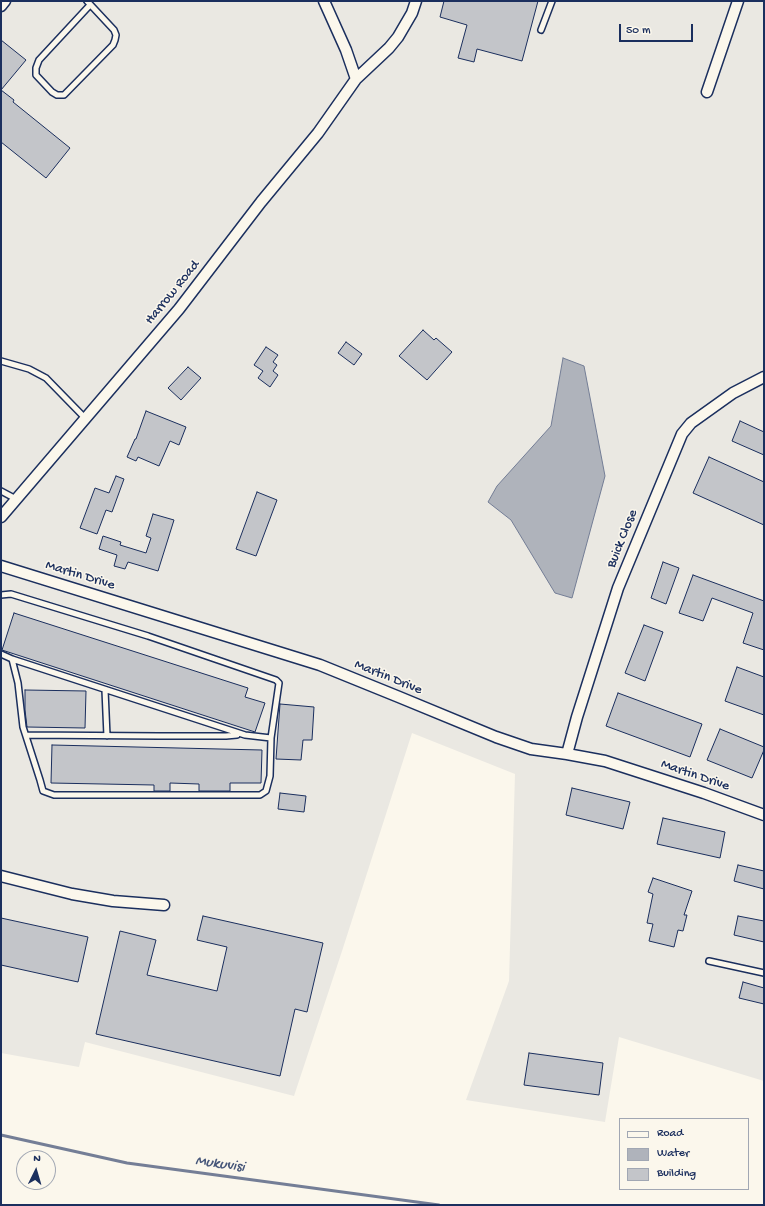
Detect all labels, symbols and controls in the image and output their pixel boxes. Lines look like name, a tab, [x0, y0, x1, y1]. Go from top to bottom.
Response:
scale bar	[621, 16, 695, 42]
text: 50 m	[626, 24, 651, 38]
street label: Harrow Road	[142, 258, 204, 328]
street label: Buick Close	[604, 507, 642, 571]
street label: Martin Drive	[43, 557, 117, 595]
street label: Martin Drive	[352, 657, 424, 699]
street label: Martin Drive	[658, 756, 732, 796]
legend	[619, 1118, 749, 1190]
text: Road	[657, 1127, 683, 1141]
text: Water	[657, 1147, 689, 1161]
north arrow	[16, 1150, 56, 1190]
text: N	[33, 1153, 41, 1165]
water label: Mukuvisi	[194, 1153, 246, 1177]
text: Building	[657, 1167, 696, 1181]

